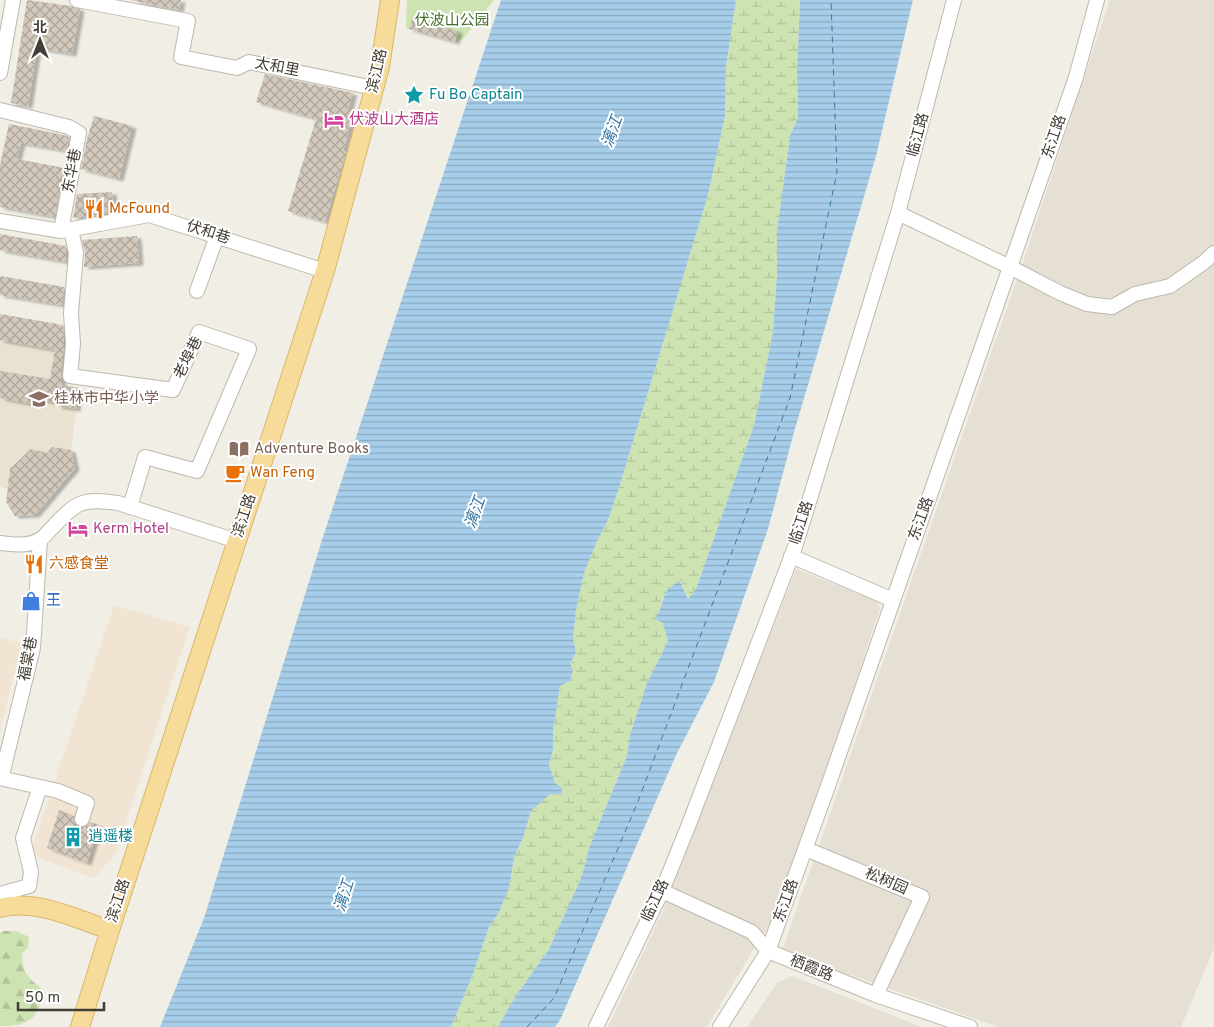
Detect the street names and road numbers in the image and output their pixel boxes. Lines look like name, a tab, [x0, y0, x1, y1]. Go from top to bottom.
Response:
street label: 滨江路	[364, 47, 392, 95]
street label: 太和里	[253, 54, 301, 82]
street label: 临江路	[903, 111, 934, 159]
street label: 东江路	[1039, 113, 1071, 161]
street label: 东华巷	[58, 147, 87, 195]
street label: 伏和巷	[184, 217, 232, 249]
street label: 老埠巷	[169, 333, 208, 382]
street label: 滨江路	[229, 492, 261, 540]
street label: 东江路	[905, 495, 939, 543]
street label: 临江路	[785, 498, 818, 547]
street label: 福棠巷	[15, 635, 43, 683]
street label: 松树园	[862, 864, 911, 900]
street label: 临江路	[637, 876, 674, 925]
street label: 滨江路	[103, 877, 135, 925]
street label: 东江路	[770, 877, 804, 925]
street label: 栖霞路	[787, 952, 835, 986]

